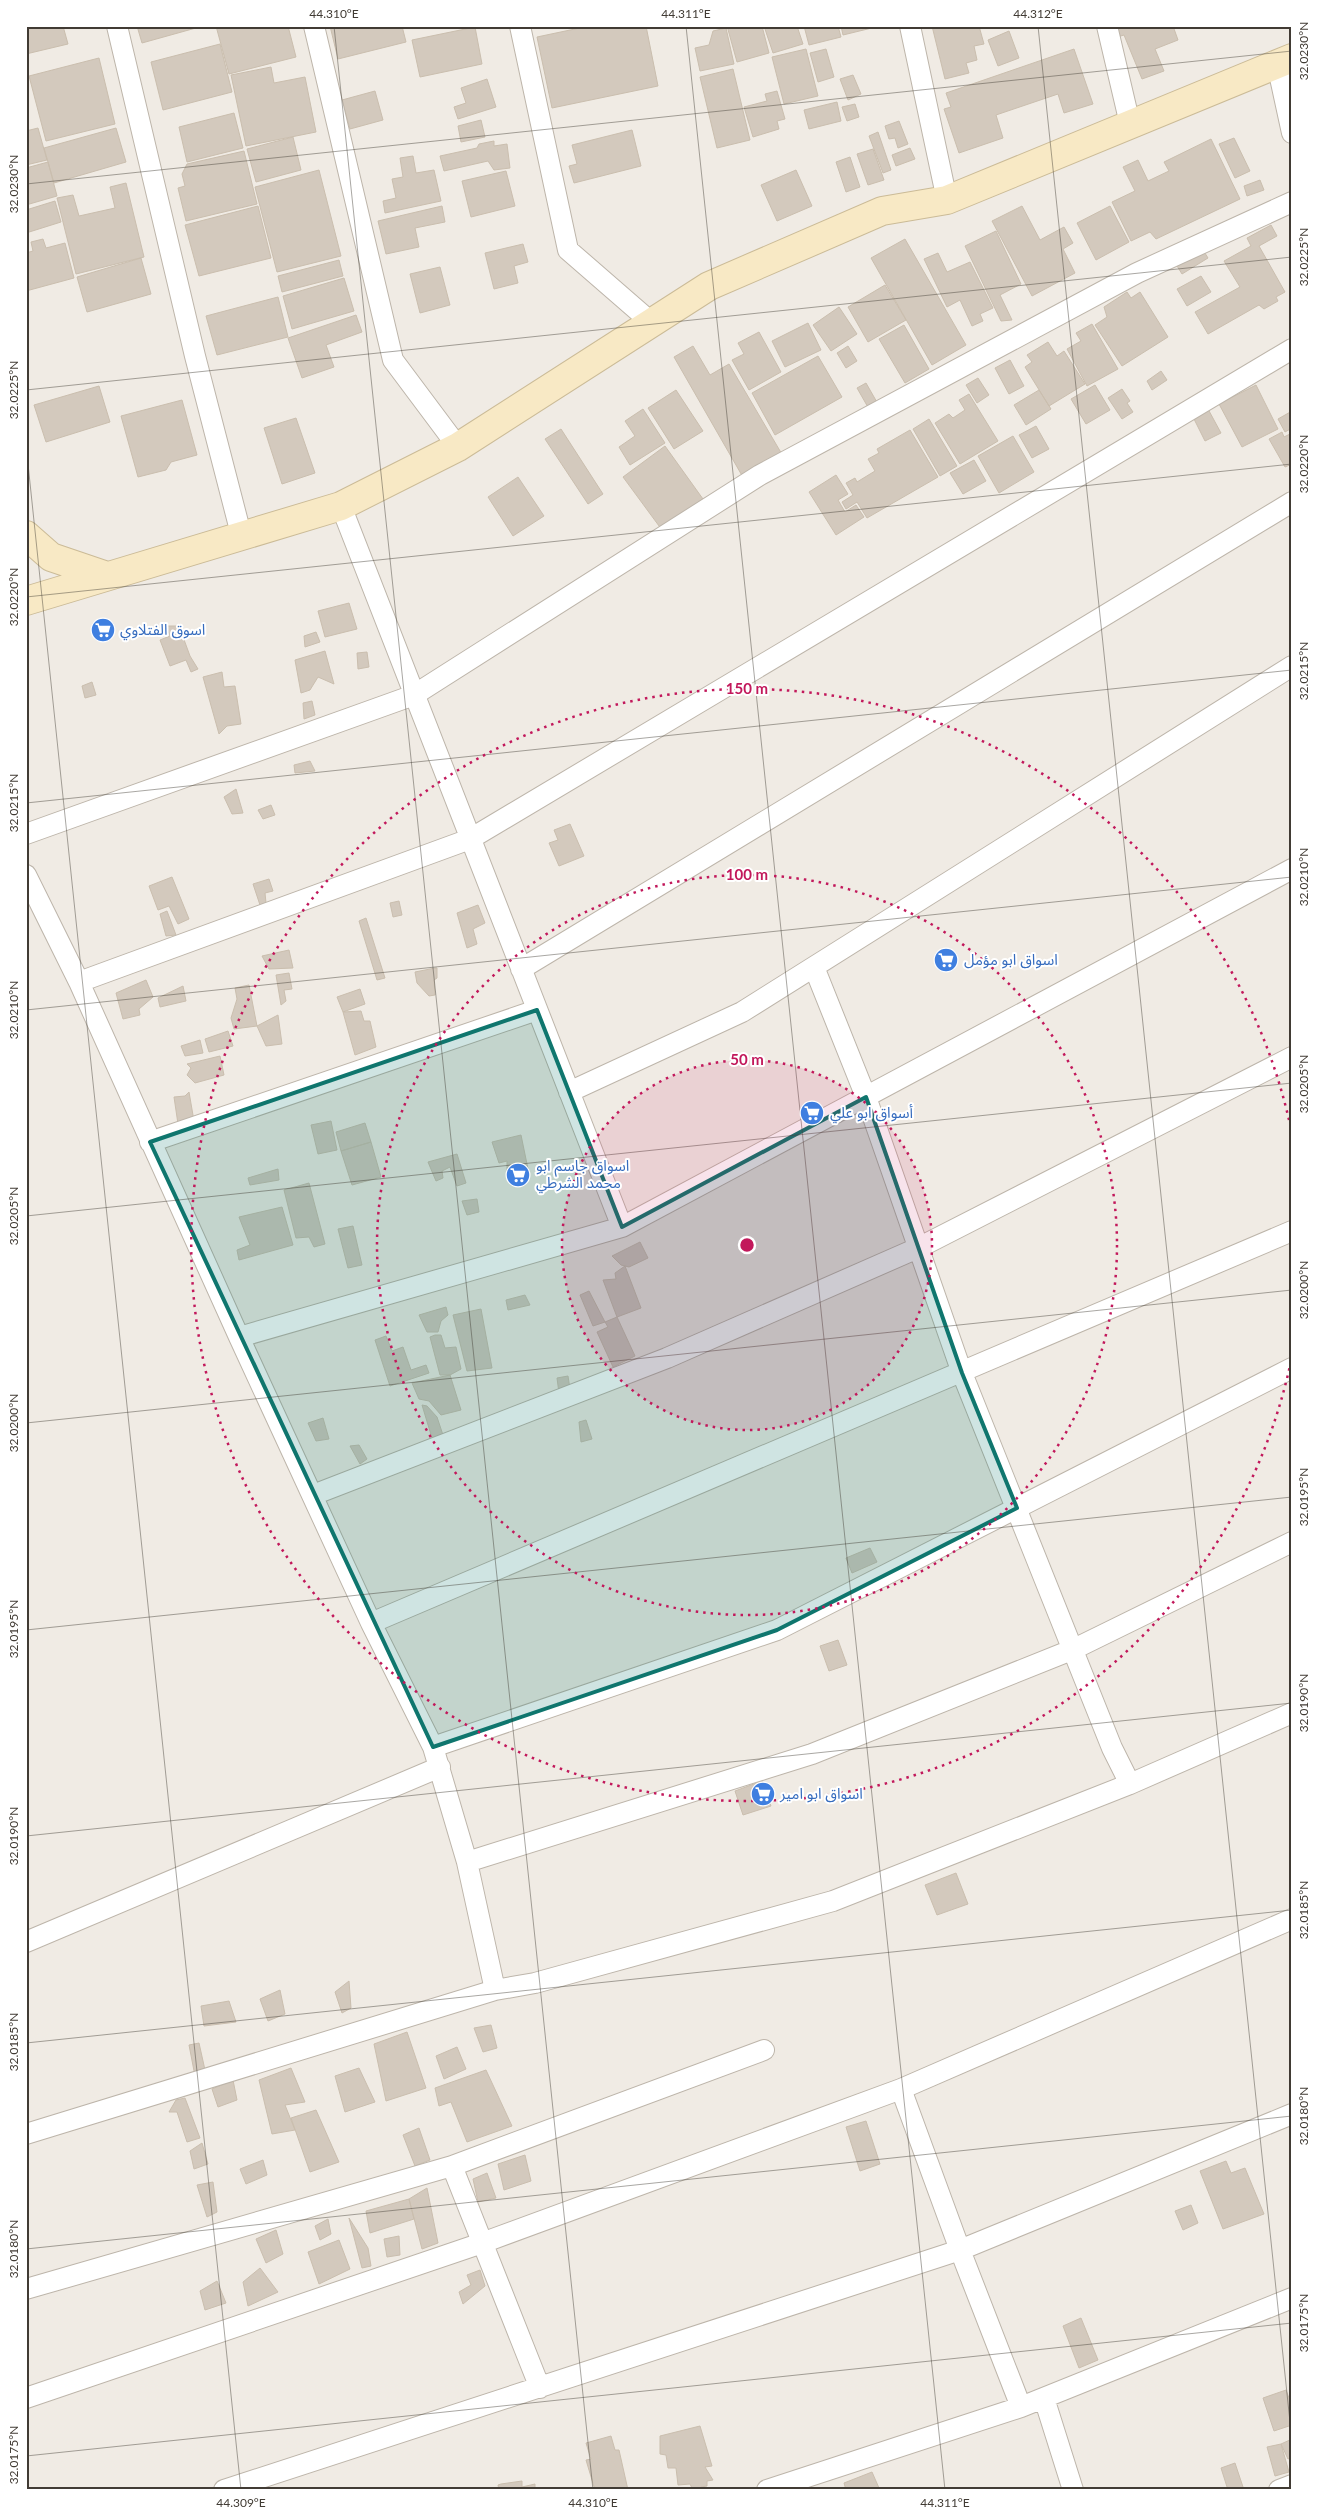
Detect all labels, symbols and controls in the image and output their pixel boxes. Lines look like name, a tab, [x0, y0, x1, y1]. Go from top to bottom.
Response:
text: 44.310°E	[309, 6, 359, 21]
text: 44.311°E	[661, 6, 711, 21]
text: 44.312°E	[1013, 6, 1063, 21]
text: 32.0230°N	[1296, 22, 1311, 80]
text: 32.0230°N	[6, 155, 21, 213]
text: 32.0225°N	[1296, 228, 1311, 286]
text: 32.0225°N	[6, 361, 21, 419]
text: 32.0220°N	[1296, 435, 1311, 493]
text: 32.0220°N	[6, 568, 21, 626]
supermarket icon: اسوق الفتلاوي	[90, 617, 116, 643]
place label: اسوق الفتلاوي	[120, 620, 205, 641]
text: 32.0215°N	[1296, 642, 1311, 700]
text: 150 m	[726, 679, 768, 697]
text: 32.0215°N	[6, 774, 21, 832]
text: 32.0210°N	[1296, 848, 1311, 906]
text: 100 m	[726, 865, 768, 883]
supermarket icon: اسواق ابو مؤمل	[933, 947, 959, 973]
place label: اسواق ابو مؤمل	[964, 950, 1058, 969]
text: 32.0210°N	[6, 981, 21, 1039]
text: 50 m	[730, 1050, 764, 1068]
text: 32.0205°N	[1296, 1055, 1311, 1113]
supermarket icon: أسواق ابو علي	[799, 1100, 825, 1126]
place label: أسواق ابو علي	[830, 1103, 913, 1124]
place label: اسواق جاسم ابو محمد الشرطي	[536, 1156, 629, 1194]
supermarket icon: اسواق جاسم ابو محمد الشرطي	[505, 1162, 531, 1188]
text: 32.0205°N	[6, 1187, 21, 1245]
centre of rings	[738, 1236, 756, 1254]
text: 32.0200°N	[1296, 1261, 1311, 1319]
text: 32.0200°N	[6, 1394, 21, 1452]
text: 32.0195°N	[1296, 1468, 1311, 1526]
text: 32.0195°N	[6, 1600, 21, 1658]
text: 32.0190°N	[1296, 1674, 1311, 1732]
supermarket icon: اسواق ابو امير	[750, 1781, 776, 1807]
place label: اسواق ابو امير	[779, 1784, 863, 1803]
text: 32.0190°N	[6, 1807, 21, 1865]
text: 32.0185°N	[1296, 1881, 1311, 1939]
text: 32.0185°N	[6, 2013, 21, 2071]
text: 32.0180°N	[1296, 2087, 1311, 2145]
text: 32.0180°N	[6, 2220, 21, 2278]
text: 32.0175°N	[1296, 2294, 1311, 2352]
text: 32.0175°N	[6, 2426, 21, 2484]
text: 44.309°E	[216, 2495, 266, 2510]
text: 44.310°E	[568, 2495, 618, 2510]
text: 44.311°E	[920, 2495, 970, 2510]

